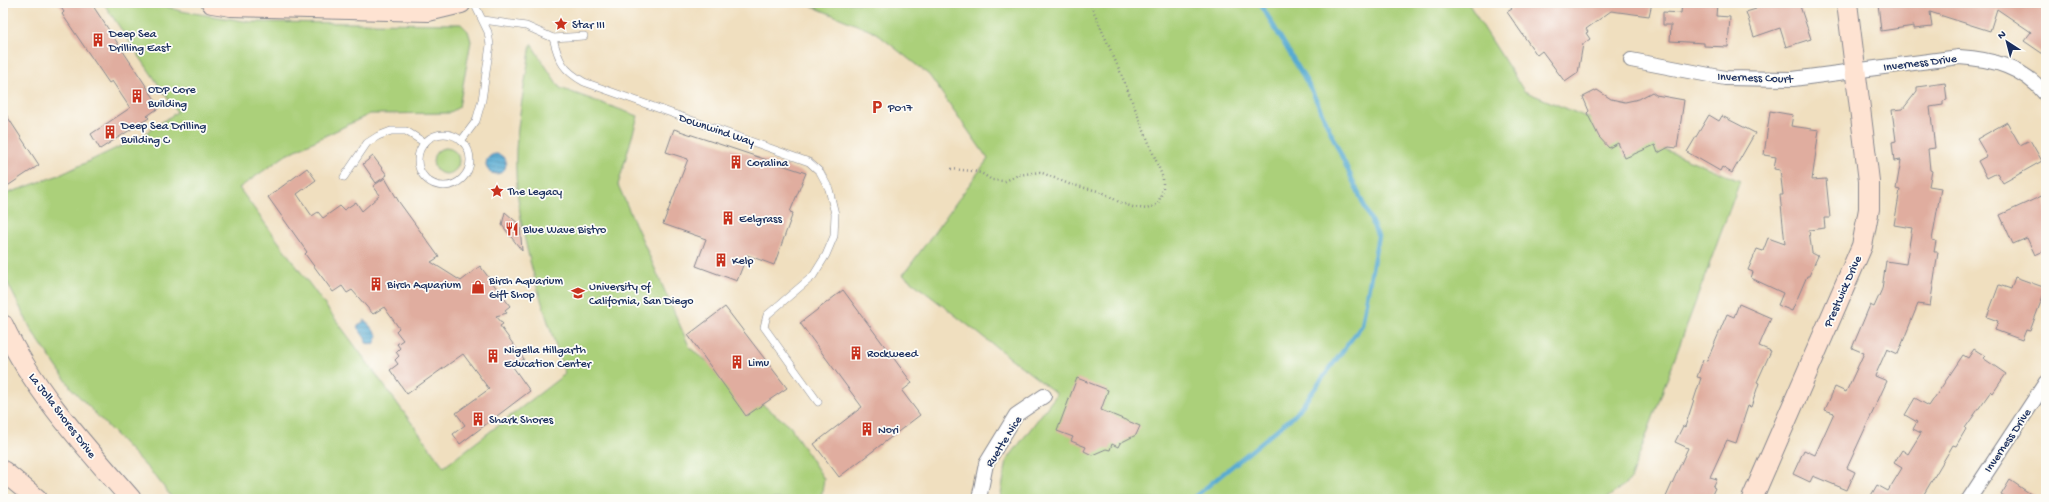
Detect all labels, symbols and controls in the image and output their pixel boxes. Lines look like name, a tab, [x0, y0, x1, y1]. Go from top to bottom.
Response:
place icon: Star III	[553, 16, 569, 32]
place label: Star III	[572, 19, 605, 33]
north arrow	[1987, 22, 2027, 62]
place label: Deep Sea Drilling East	[108, 28, 171, 56]
text: N	[1996, 29, 2009, 42]
building icon: Deep Sea Drilling East	[90, 32, 106, 48]
street label: Inverness Drive	[1883, 52, 1959, 75]
street label: Inverness Court	[1717, 71, 1794, 87]
place label: ODP Core Building	[147, 84, 196, 112]
building icon: ODP Core Building	[129, 88, 145, 104]
parking icon: P017	[869, 99, 885, 115]
place label: P017	[887, 102, 913, 116]
street label: Downwind Way	[676, 111, 756, 150]
place label: Deep Sea Drilling Building C	[120, 120, 206, 148]
building icon: Deep Sea Drilling Building C	[102, 124, 118, 140]
building icon: Coralina	[728, 154, 744, 170]
place label: Coralina	[747, 157, 789, 171]
place icon: The Legacy	[489, 183, 505, 199]
place label: The Legacy	[507, 186, 562, 200]
building icon: Eelgrass	[720, 210, 736, 226]
place label: Eelgrass	[739, 213, 782, 227]
restaurant icon: Blue Wave Bistro	[504, 221, 520, 237]
place label: Blue Wave Bistro	[522, 224, 606, 238]
building icon: Kelp	[713, 252, 729, 268]
street label: Prestwick Drive	[1821, 253, 1866, 331]
place label: Kelp	[732, 255, 753, 269]
place label: Birch Aquarium Gift Shop	[488, 275, 563, 303]
building icon: Birch Aquarium	[368, 276, 384, 292]
place label: Birch Aquarium	[386, 279, 461, 293]
shop icon: Birch Aquarium Gift Shop	[470, 279, 486, 295]
place label: University of California, San Diego	[589, 281, 694, 309]
school or university icon: University of California, San Diego	[570, 285, 586, 301]
place label: Nigella Hillgarth Education Center	[504, 344, 593, 372]
building icon: Rockweed	[848, 345, 864, 361]
building icon: Nigella Hillgarth Education Center	[485, 348, 501, 364]
place label: Rockweed	[867, 348, 919, 362]
building icon: Limu	[729, 354, 745, 370]
place label: Limu	[748, 357, 770, 371]
street label: La Jolla Shores Drive	[25, 371, 99, 462]
street label: Inverness Drive	[1982, 406, 2036, 476]
building icon: Shark Shores	[470, 411, 486, 427]
street label: Ruette Nice	[983, 413, 1026, 470]
place label: Shark Shores	[489, 414, 554, 428]
building icon: Nori	[859, 421, 875, 437]
place label: Nori	[878, 424, 899, 438]

